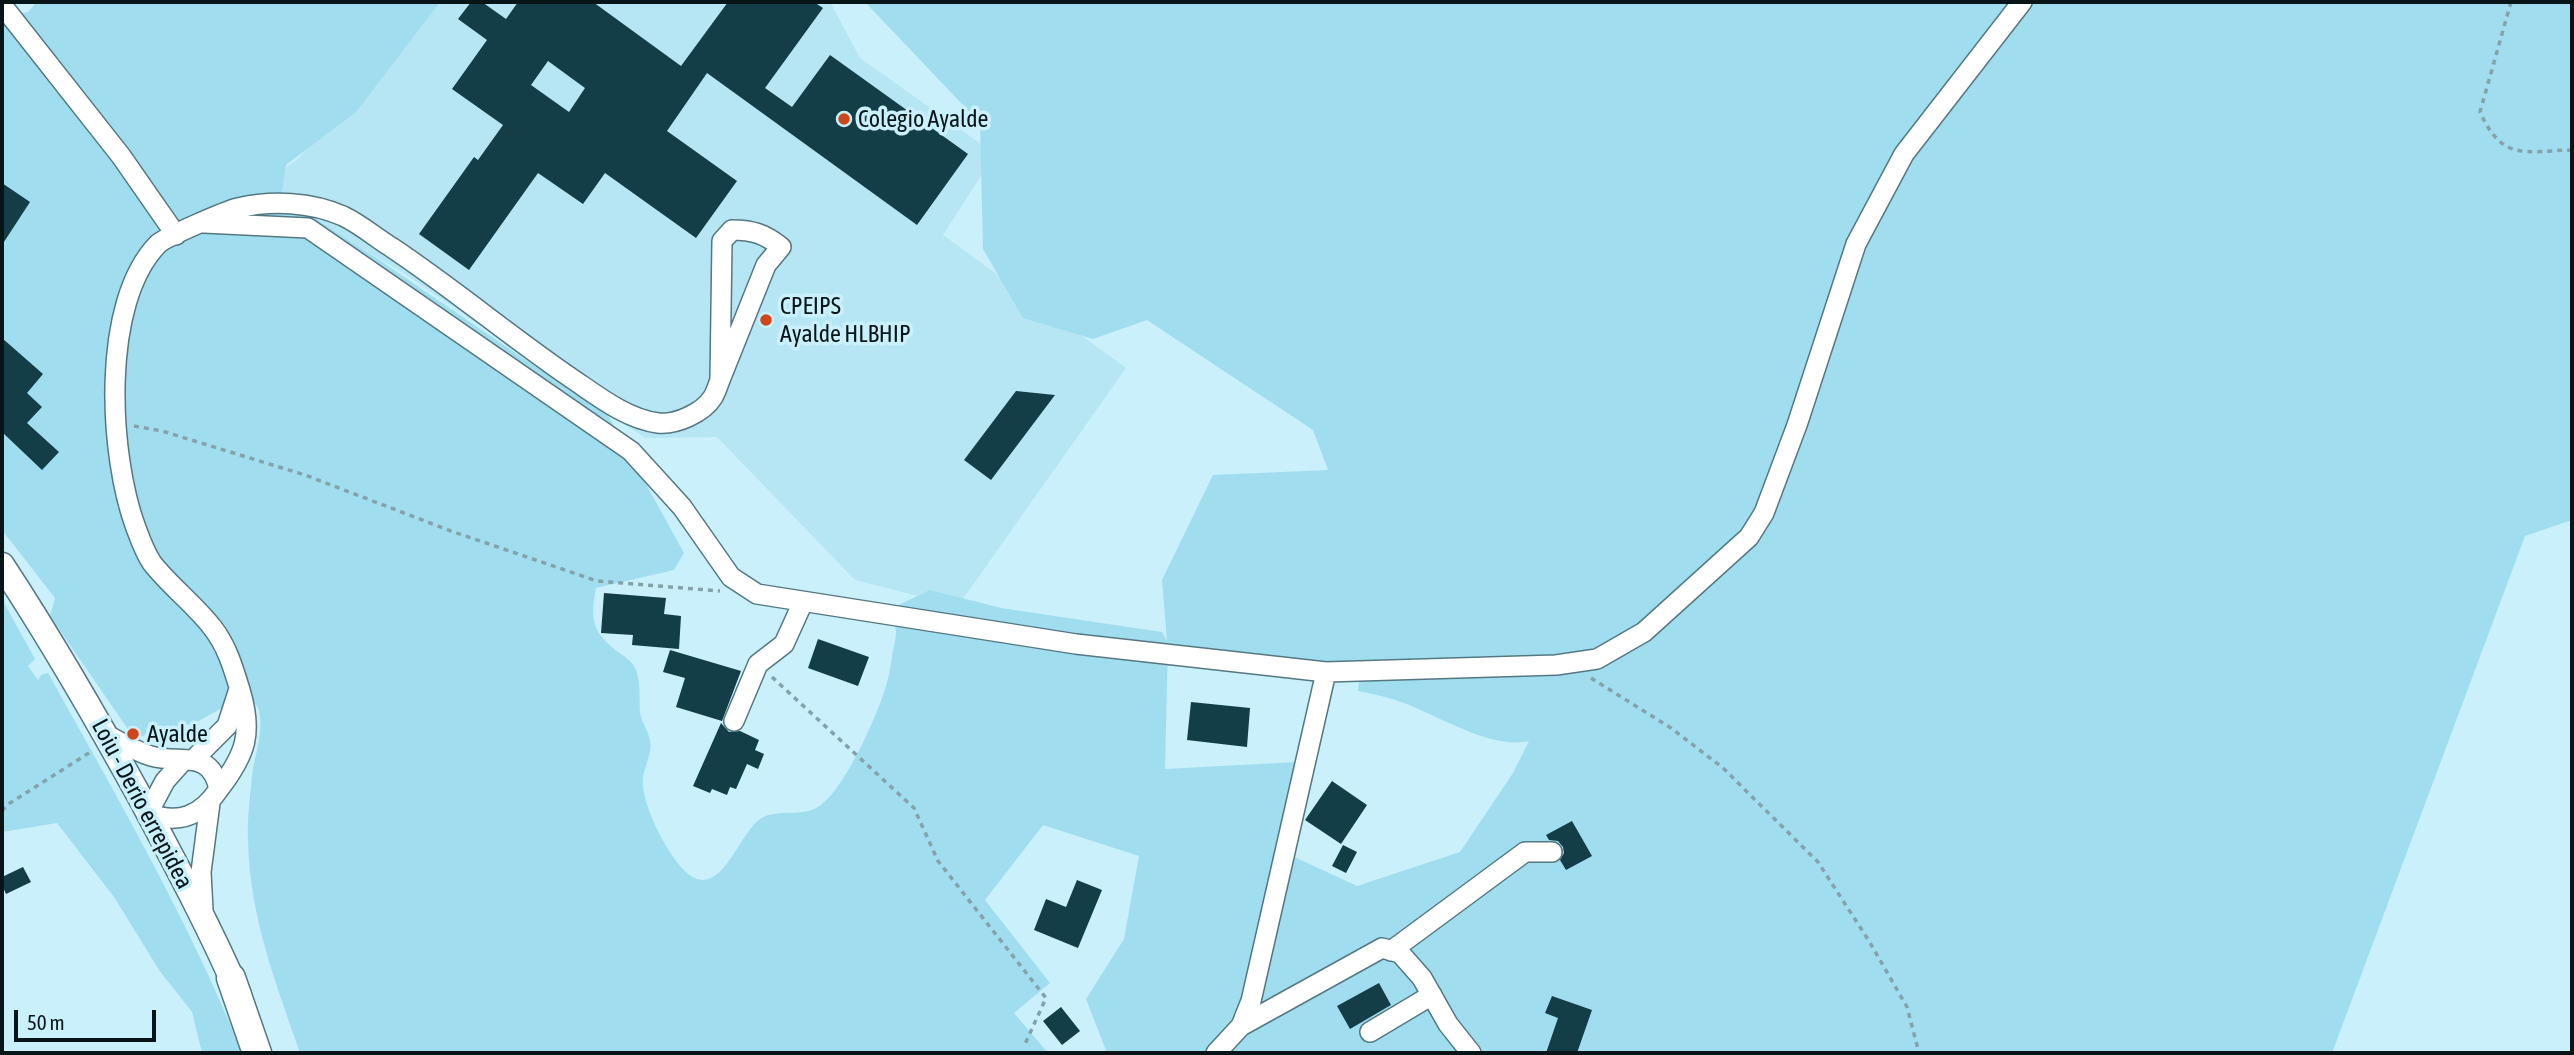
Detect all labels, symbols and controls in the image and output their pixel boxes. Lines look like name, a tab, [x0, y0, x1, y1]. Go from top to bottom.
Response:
place label: Colegio Ayalde	[858, 105, 988, 133]
marker: Colegio Ayalde	[836, 111, 852, 127]
place label: CPEIPS Ayalde HLBHIP	[780, 292, 911, 348]
marker: CPEIPS Ayalde HLBHIP	[758, 312, 774, 328]
street label: Loiu - Derio errepidea	[85, 714, 199, 894]
place label: Ayalde	[147, 720, 208, 748]
marker: Ayalde	[125, 726, 141, 742]
scale bar	[18, 996, 159, 1040]
text: 50 m	[27, 1010, 65, 1034]

